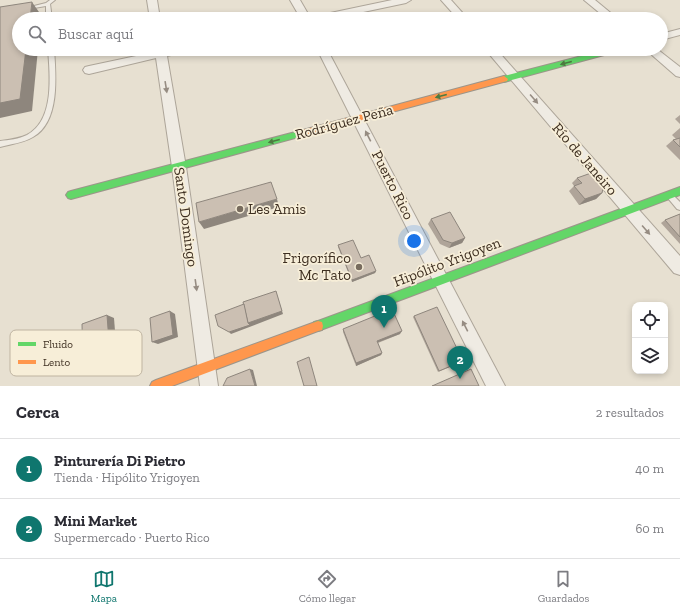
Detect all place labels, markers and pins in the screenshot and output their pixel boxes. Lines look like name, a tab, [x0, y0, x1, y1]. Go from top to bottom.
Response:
place label: Les Amis	[248, 200, 306, 218]
marker: Les Amis	[235, 204, 245, 214]
place label: Frigorífico Mc Tato	[283, 249, 351, 284]
marker: Frigorífico Mc Tato	[354, 262, 364, 272]
pin: 1	[371, 295, 397, 328]
pin: 2	[447, 346, 473, 379]

